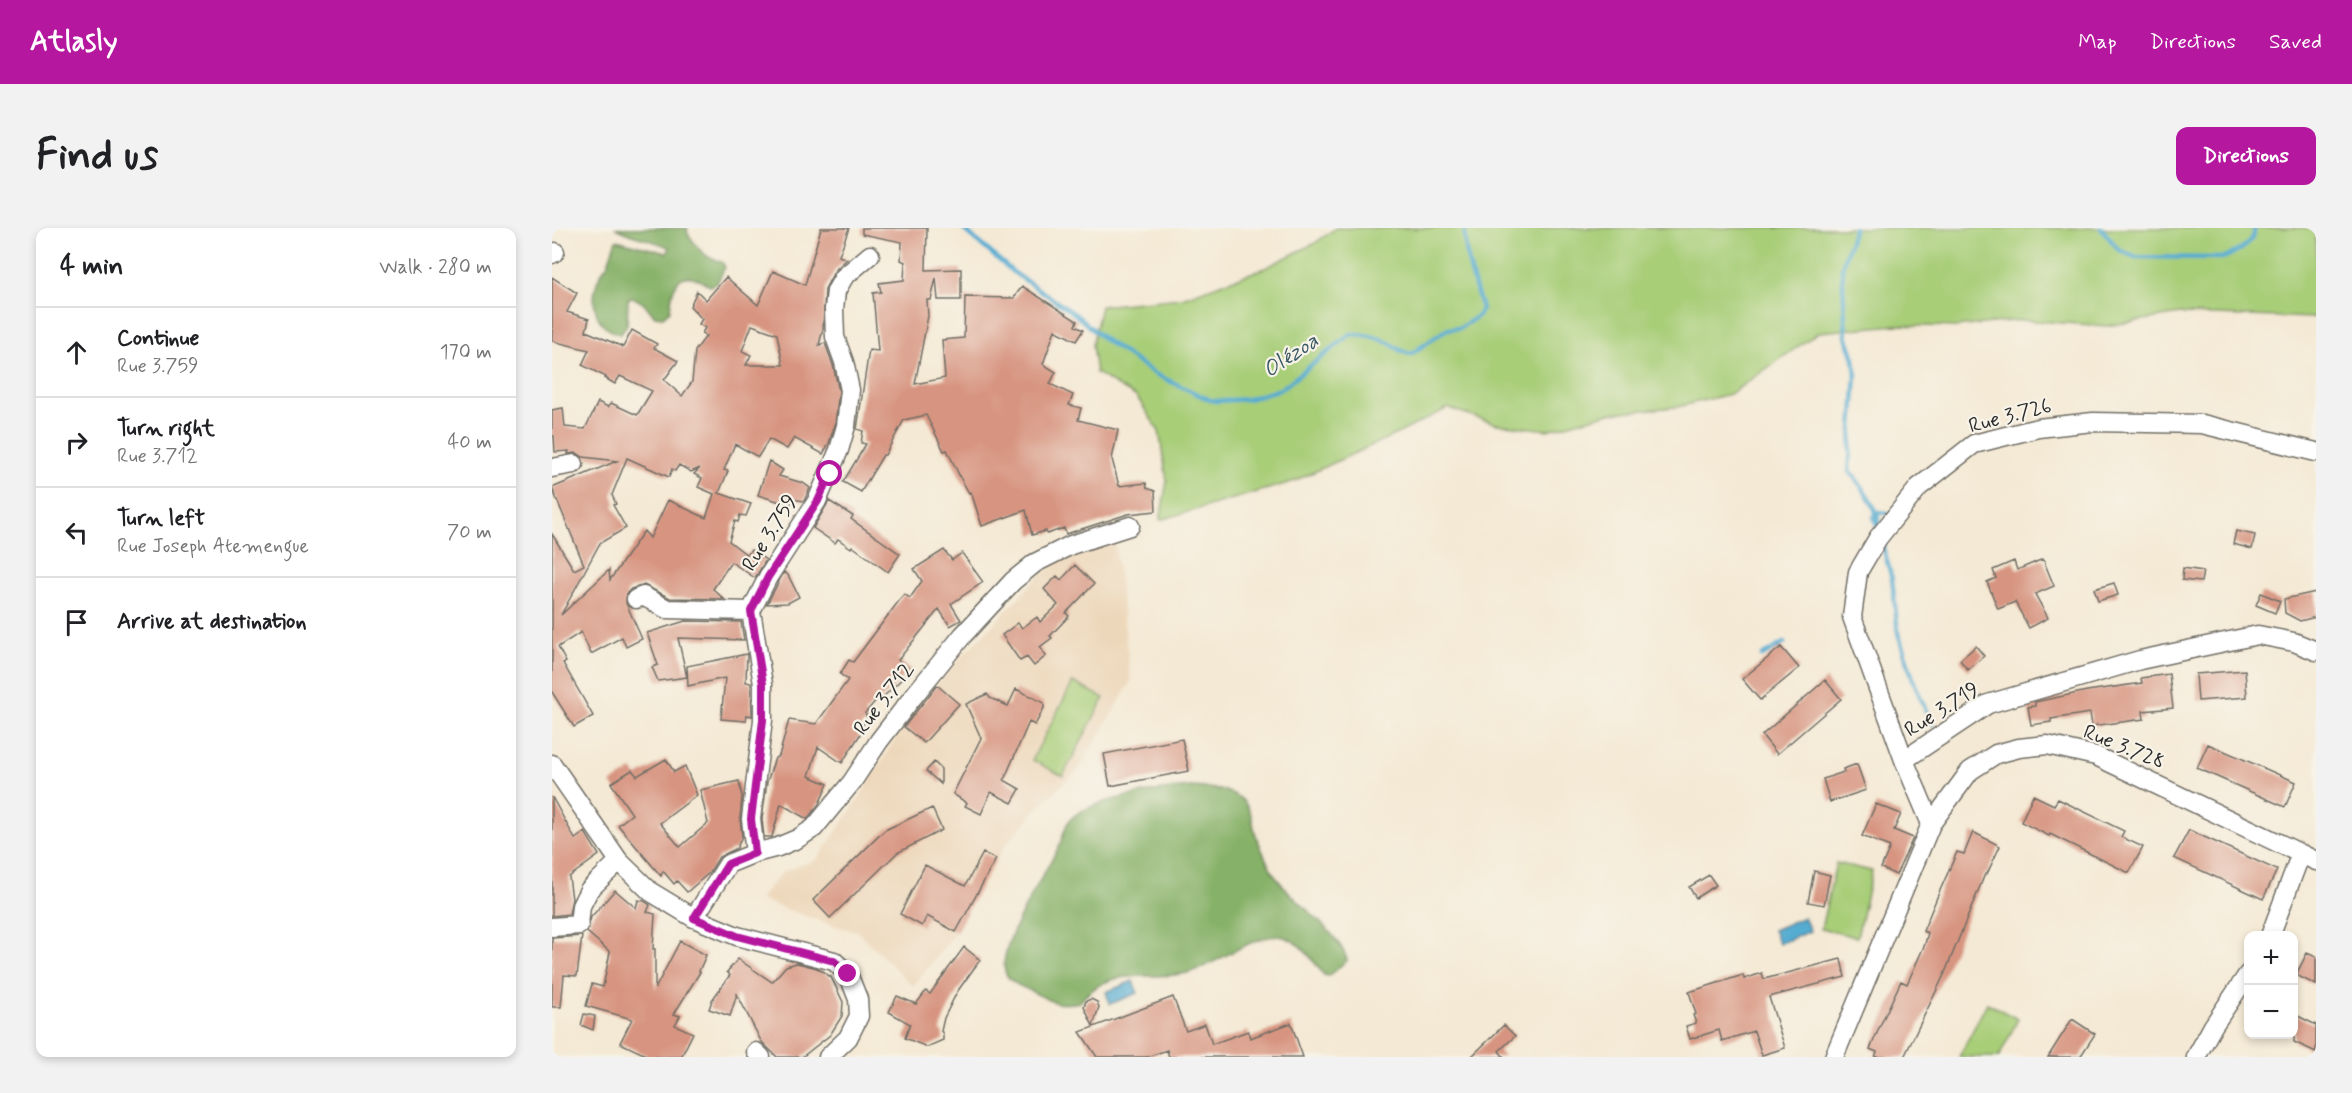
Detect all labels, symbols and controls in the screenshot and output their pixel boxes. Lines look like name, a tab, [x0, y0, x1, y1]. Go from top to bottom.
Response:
text: Atlasly	[30, 24, 118, 61]
text: Map	[2078, 28, 2117, 56]
text: Directions	[2150, 28, 2236, 56]
text: Saved	[2269, 28, 2322, 56]
button: Directions	[2176, 127, 2316, 185]
text: Find us	[36, 129, 158, 184]
text: 4 min	[60, 250, 123, 284]
text: Walk · 280 m	[379, 254, 492, 281]
text: Continue	[117, 325, 199, 353]
water label: Olézoa	[1258, 327, 1324, 385]
icon: ahead	[60, 336, 93, 369]
text: 170 m	[440, 339, 492, 366]
text: Rue 3.759	[117, 353, 199, 380]
street label: Rue 3.726	[1966, 392, 2054, 440]
text: Turn right	[117, 415, 215, 443]
icon: right	[60, 426, 93, 459]
text: 40 m	[448, 429, 492, 456]
text: Rue 3.712	[117, 443, 198, 470]
route start	[816, 460, 842, 486]
street label: Rue 3.759	[735, 489, 805, 577]
text: Turn left	[117, 505, 205, 533]
icon: left	[60, 516, 93, 549]
text: 70 m	[447, 519, 492, 546]
text: Rue Joseph Atemengue	[117, 533, 309, 560]
icon: arrive	[60, 606, 93, 639]
text: Arrive at destination	[117, 608, 307, 636]
street label: Rue 3.712	[847, 657, 921, 741]
street label: Rue 3.719	[1899, 676, 1985, 744]
street label: Rue 3.728	[2079, 718, 2169, 776]
map controls	[2244, 931, 2298, 1039]
button: +	[2244, 931, 2298, 985]
route end	[834, 960, 860, 986]
button: −	[2244, 985, 2298, 1039]

